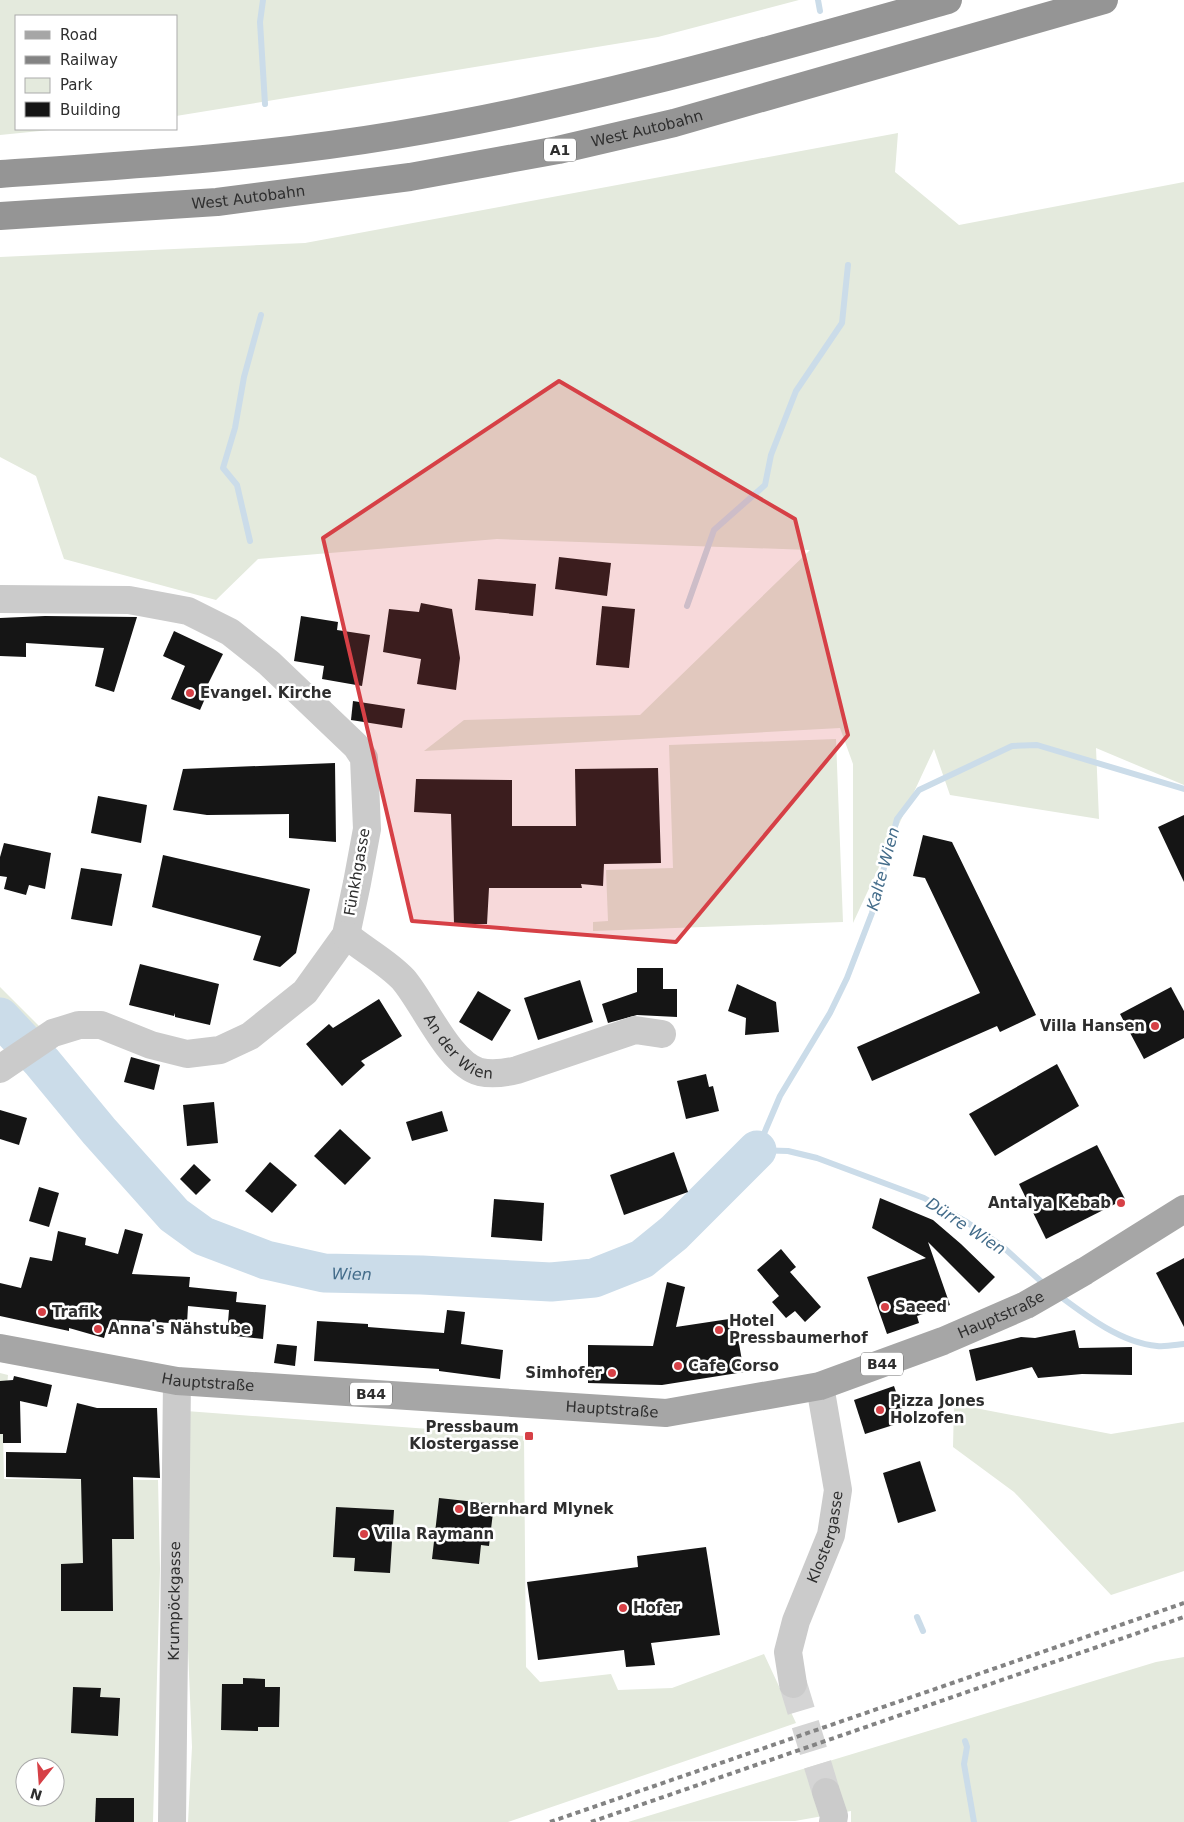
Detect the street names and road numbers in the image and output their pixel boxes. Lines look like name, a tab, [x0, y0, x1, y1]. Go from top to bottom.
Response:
street label: West Autobahn	[589, 106, 705, 151]
road number: A1	[544, 138, 576, 162]
street label: West Autobahn	[191, 182, 306, 213]
street label: Fünkhgasse	[340, 827, 374, 917]
street label: An der Wien	[420, 1011, 494, 1083]
street label: Hauptstraße	[955, 1287, 1048, 1343]
road number: B44	[861, 1352, 903, 1376]
street label: Hauptstraße	[160, 1369, 255, 1395]
road number: B44	[350, 1382, 392, 1406]
street label: Hauptstraße	[565, 1397, 659, 1421]
street label: Klostergasse	[803, 1490, 847, 1586]
street label: Krumpöckgasse	[165, 1541, 184, 1661]

